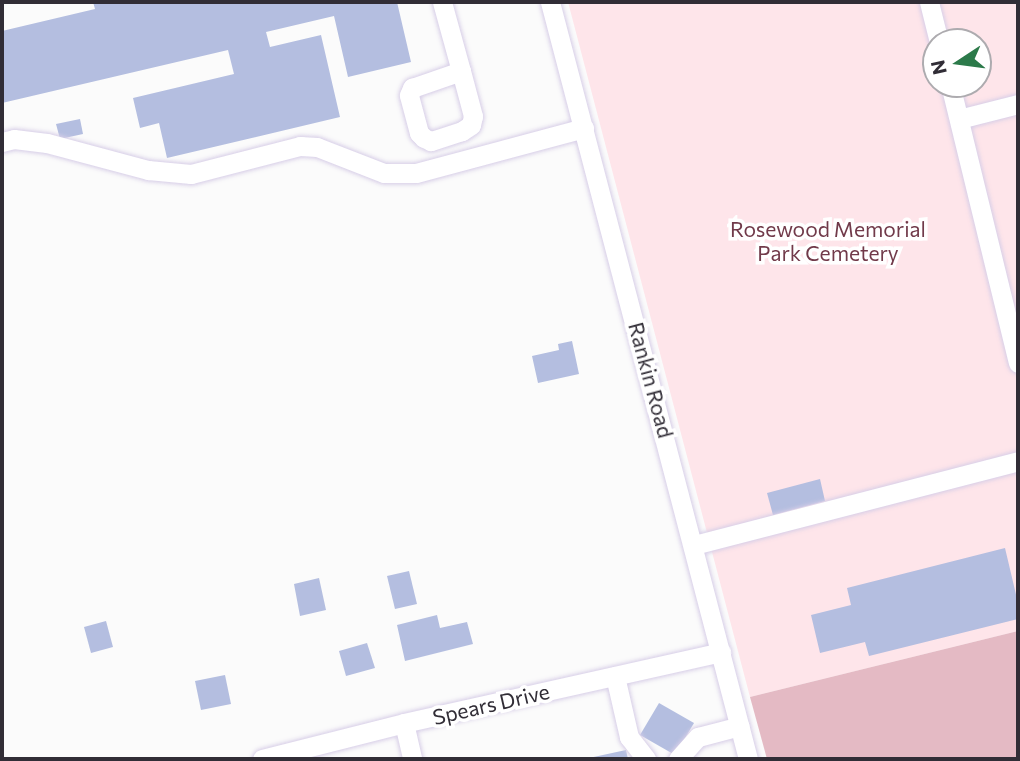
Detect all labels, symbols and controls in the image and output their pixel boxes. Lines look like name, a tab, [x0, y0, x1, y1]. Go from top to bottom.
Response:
north arrow	[922, 28, 992, 98]
text: N	[925, 58, 951, 77]
park label: Rosewood Memorial Park Cemetery	[730, 216, 926, 266]
street label: Rankin Road	[623, 319, 679, 441]
street label: Spears Drive	[430, 678, 552, 730]

